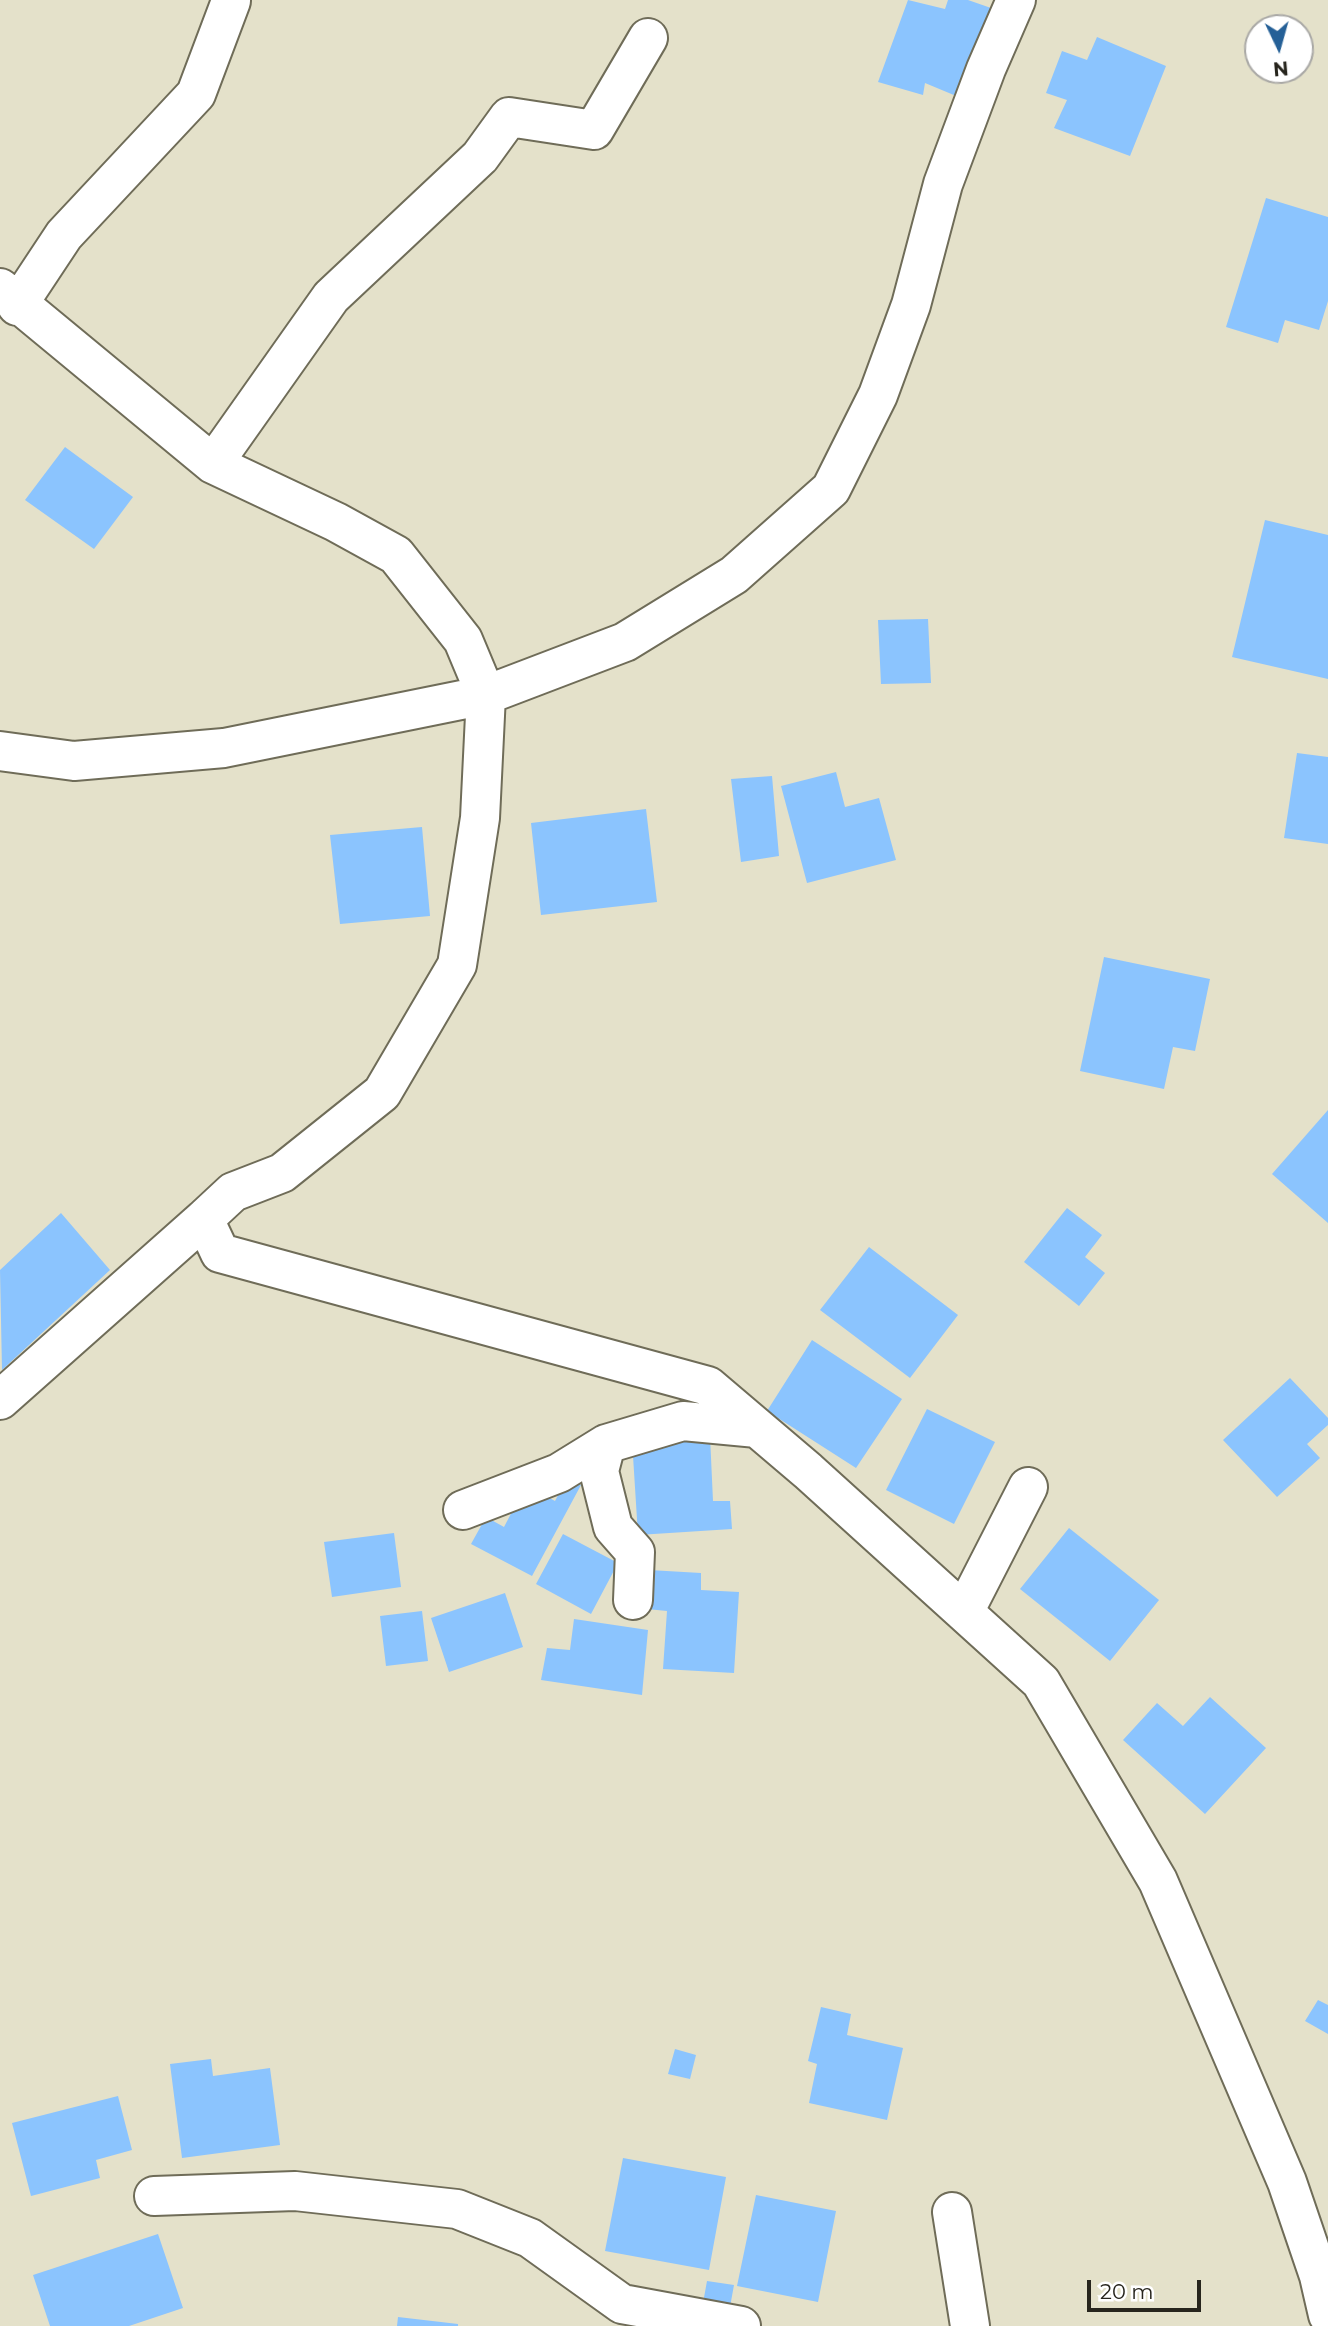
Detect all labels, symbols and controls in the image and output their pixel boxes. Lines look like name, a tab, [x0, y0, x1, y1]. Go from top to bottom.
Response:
north arrow	[1244, 14, 1314, 84]
text: N	[1272, 56, 1289, 81]
scale bar	[1090, 2266, 1204, 2310]
text: 20 m	[1100, 2279, 1154, 2304]

